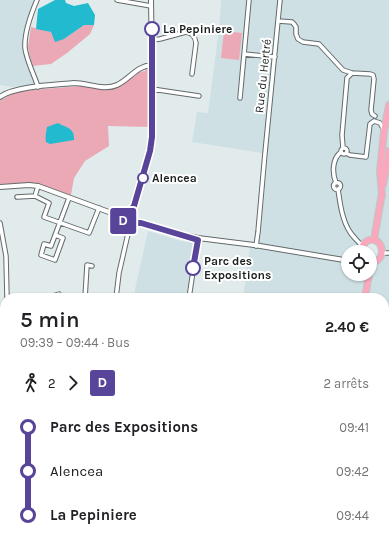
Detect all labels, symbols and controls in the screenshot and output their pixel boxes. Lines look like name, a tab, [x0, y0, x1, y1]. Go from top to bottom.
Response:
marker: La Pepiniere	[144, 21, 160, 37]
place label: La Pepiniere	[163, 22, 232, 36]
street label: Rue du Hertré	[252, 38, 274, 114]
place label: Alencea	[152, 171, 197, 185]
marker: Alencea	[137, 172, 149, 184]
line badge: D	[110, 208, 136, 234]
text: D	[118, 212, 128, 229]
map controls	[341, 245, 377, 281]
button: locate	[341, 245, 377, 281]
place label: Parc des Expositions	[204, 254, 271, 282]
marker: Parc des Expositions	[185, 260, 201, 276]
text: 5 min	[20, 307, 80, 333]
text: 2.40 €	[325, 318, 369, 336]
text: 09:39 – 09:44 · Bus	[20, 335, 130, 350]
icon: walk	[20, 372, 42, 394]
icon: forward	[62, 372, 84, 394]
text: D	[98, 374, 107, 391]
text: 2	[48, 376, 56, 391]
text: 2 arrêts	[323, 376, 369, 391]
text: Parc des Expositions	[50, 418, 198, 436]
text: 09:41	[339, 420, 369, 435]
text: Alencea	[50, 462, 103, 480]
text: 09:42	[336, 464, 369, 479]
text: La Pepiniere	[50, 506, 137, 524]
text: 09:44	[336, 508, 369, 523]

